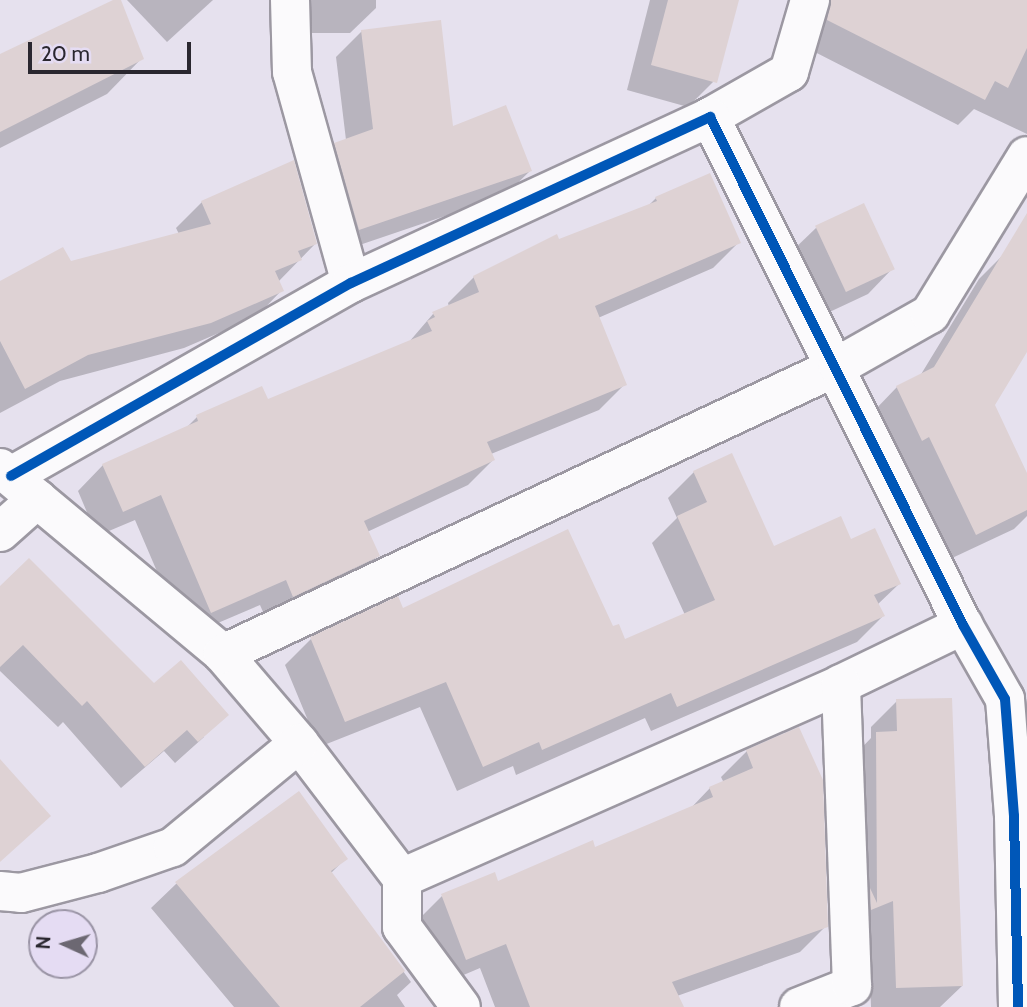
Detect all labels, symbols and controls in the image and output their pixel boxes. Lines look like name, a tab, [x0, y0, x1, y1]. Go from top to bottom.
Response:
scale bar	[32, 28, 194, 72]
text: 20 m	[41, 41, 90, 66]
north arrow	[28, 909, 98, 979]
text: N	[32, 935, 55, 950]

